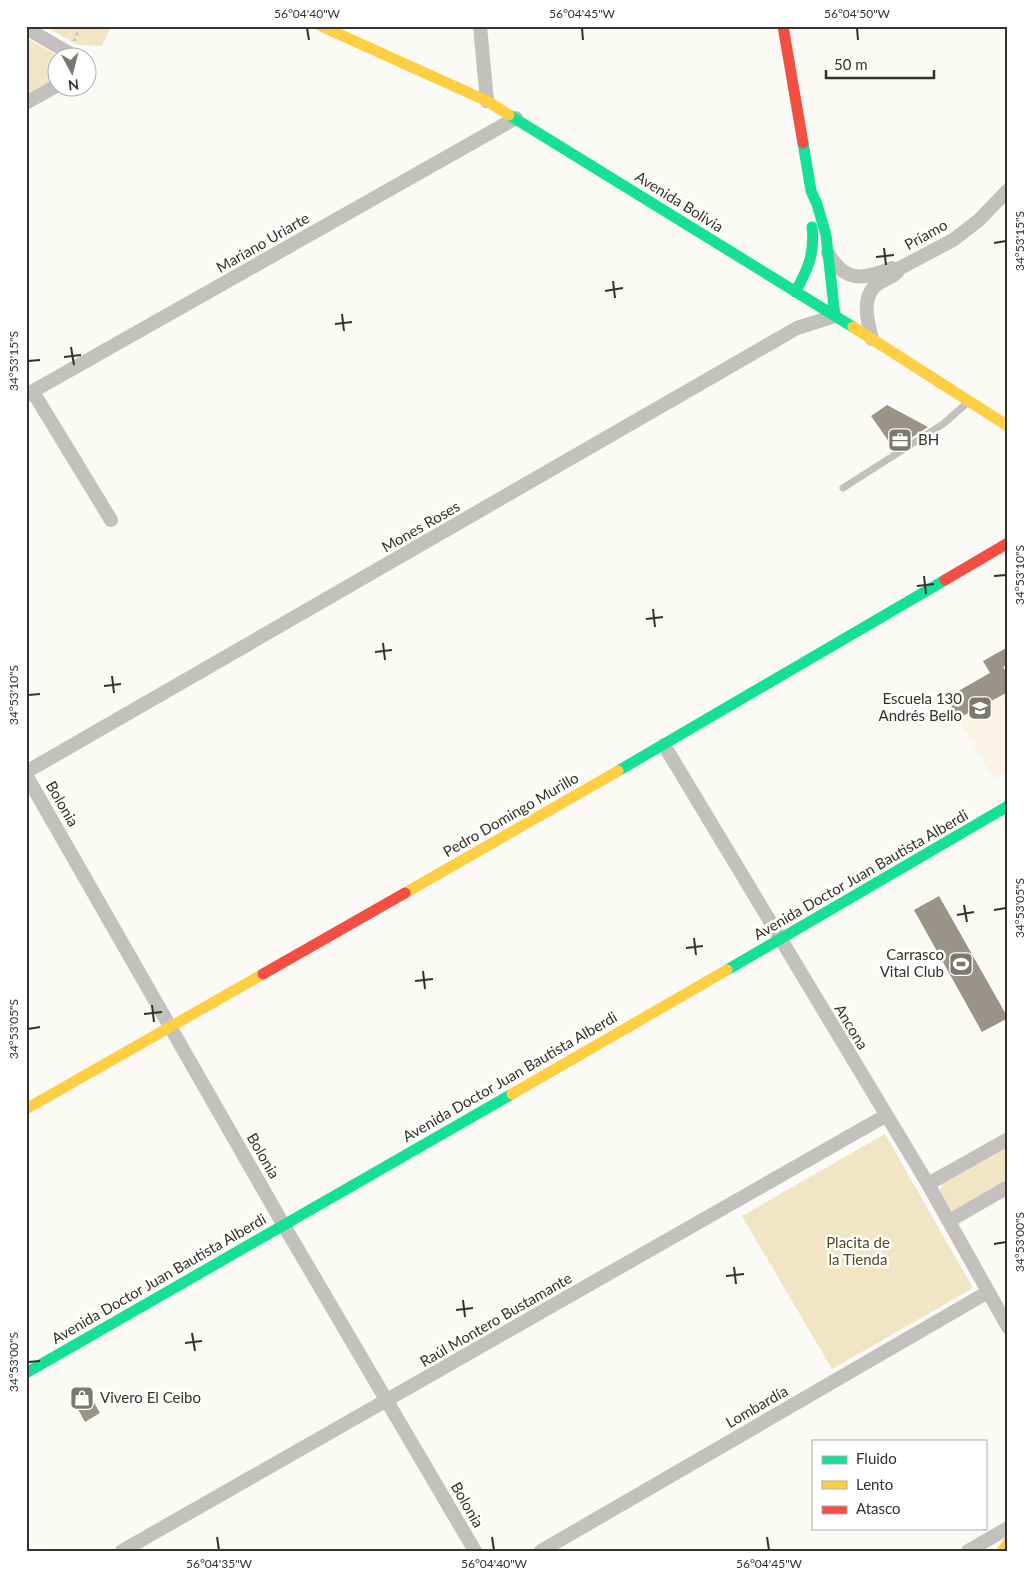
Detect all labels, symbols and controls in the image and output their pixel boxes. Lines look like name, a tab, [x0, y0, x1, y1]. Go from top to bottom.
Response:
text: 56°04'40"W	[274, 6, 341, 21]
text: 56°04'45"W	[549, 6, 616, 21]
text: 56°04'50"W	[824, 6, 891, 21]
north arrow	[48, 48, 98, 98]
scale bar	[826, 48, 934, 80]
text: 50 m	[834, 55, 868, 73]
text: N	[67, 76, 80, 94]
street label: Avenida Bolivia	[632, 167, 727, 235]
street label: Mariano Uriarte	[213, 208, 312, 276]
text: 34°53'15"S	[1012, 211, 1027, 271]
street label: Príamo	[901, 215, 950, 253]
text: 34°53'15"S	[6, 331, 21, 391]
office icon: BH	[887, 427, 913, 453]
place label: BH	[918, 430, 939, 448]
street label: Mones Roses	[378, 497, 463, 556]
text: 34°53'10"S	[1012, 545, 1027, 605]
text: 34°53'10"S	[6, 665, 21, 725]
place label: Escuela 130 Andrés Bello	[879, 689, 962, 724]
school or university icon: Escuela 130 Andrés Bello	[967, 695, 993, 721]
street label: Pedro Domingo Murillo	[440, 768, 581, 860]
street label: Bolonia	[43, 778, 83, 829]
street label: Avenida Doctor Juan Bautista Alberdi	[750, 805, 971, 943]
text: 34°53'05"S	[1012, 878, 1027, 938]
place label: Carrasco Vital Club	[880, 945, 944, 980]
sports icon: Carrasco Vital Club	[948, 951, 974, 977]
text: 34°53'05"S	[6, 999, 21, 1059]
street label: Ancona	[831, 1000, 872, 1052]
street label: Avenida Doctor Juan Bautista Alberdi	[399, 1007, 620, 1145]
street label: Bolonia	[244, 1130, 284, 1181]
street label: Avenida Doctor Juan Bautista Alberdi	[48, 1209, 269, 1347]
text: 34°53'00"S	[1012, 1212, 1027, 1272]
park label: Placita de la Tienda	[826, 1233, 890, 1268]
street label: Raúl Montero Bustamante	[416, 1268, 575, 1370]
text: 34°53'00"S	[6, 1332, 21, 1392]
street label: Lombardía	[722, 1381, 791, 1431]
shop icon: Vivero El Ceibo	[69, 1385, 95, 1411]
place label: Vivero El Ceibo	[100, 1388, 201, 1406]
legend	[812, 1440, 986, 1530]
text: Fluido	[856, 1449, 897, 1467]
text: Lento	[856, 1475, 893, 1493]
street label: Bolonia	[448, 1479, 488, 1530]
text: Atasco	[856, 1499, 901, 1517]
text: 56°04'35"W	[186, 1556, 253, 1571]
text: 56°04'40"W	[461, 1556, 528, 1571]
text: 56°04'45"W	[736, 1556, 803, 1571]

